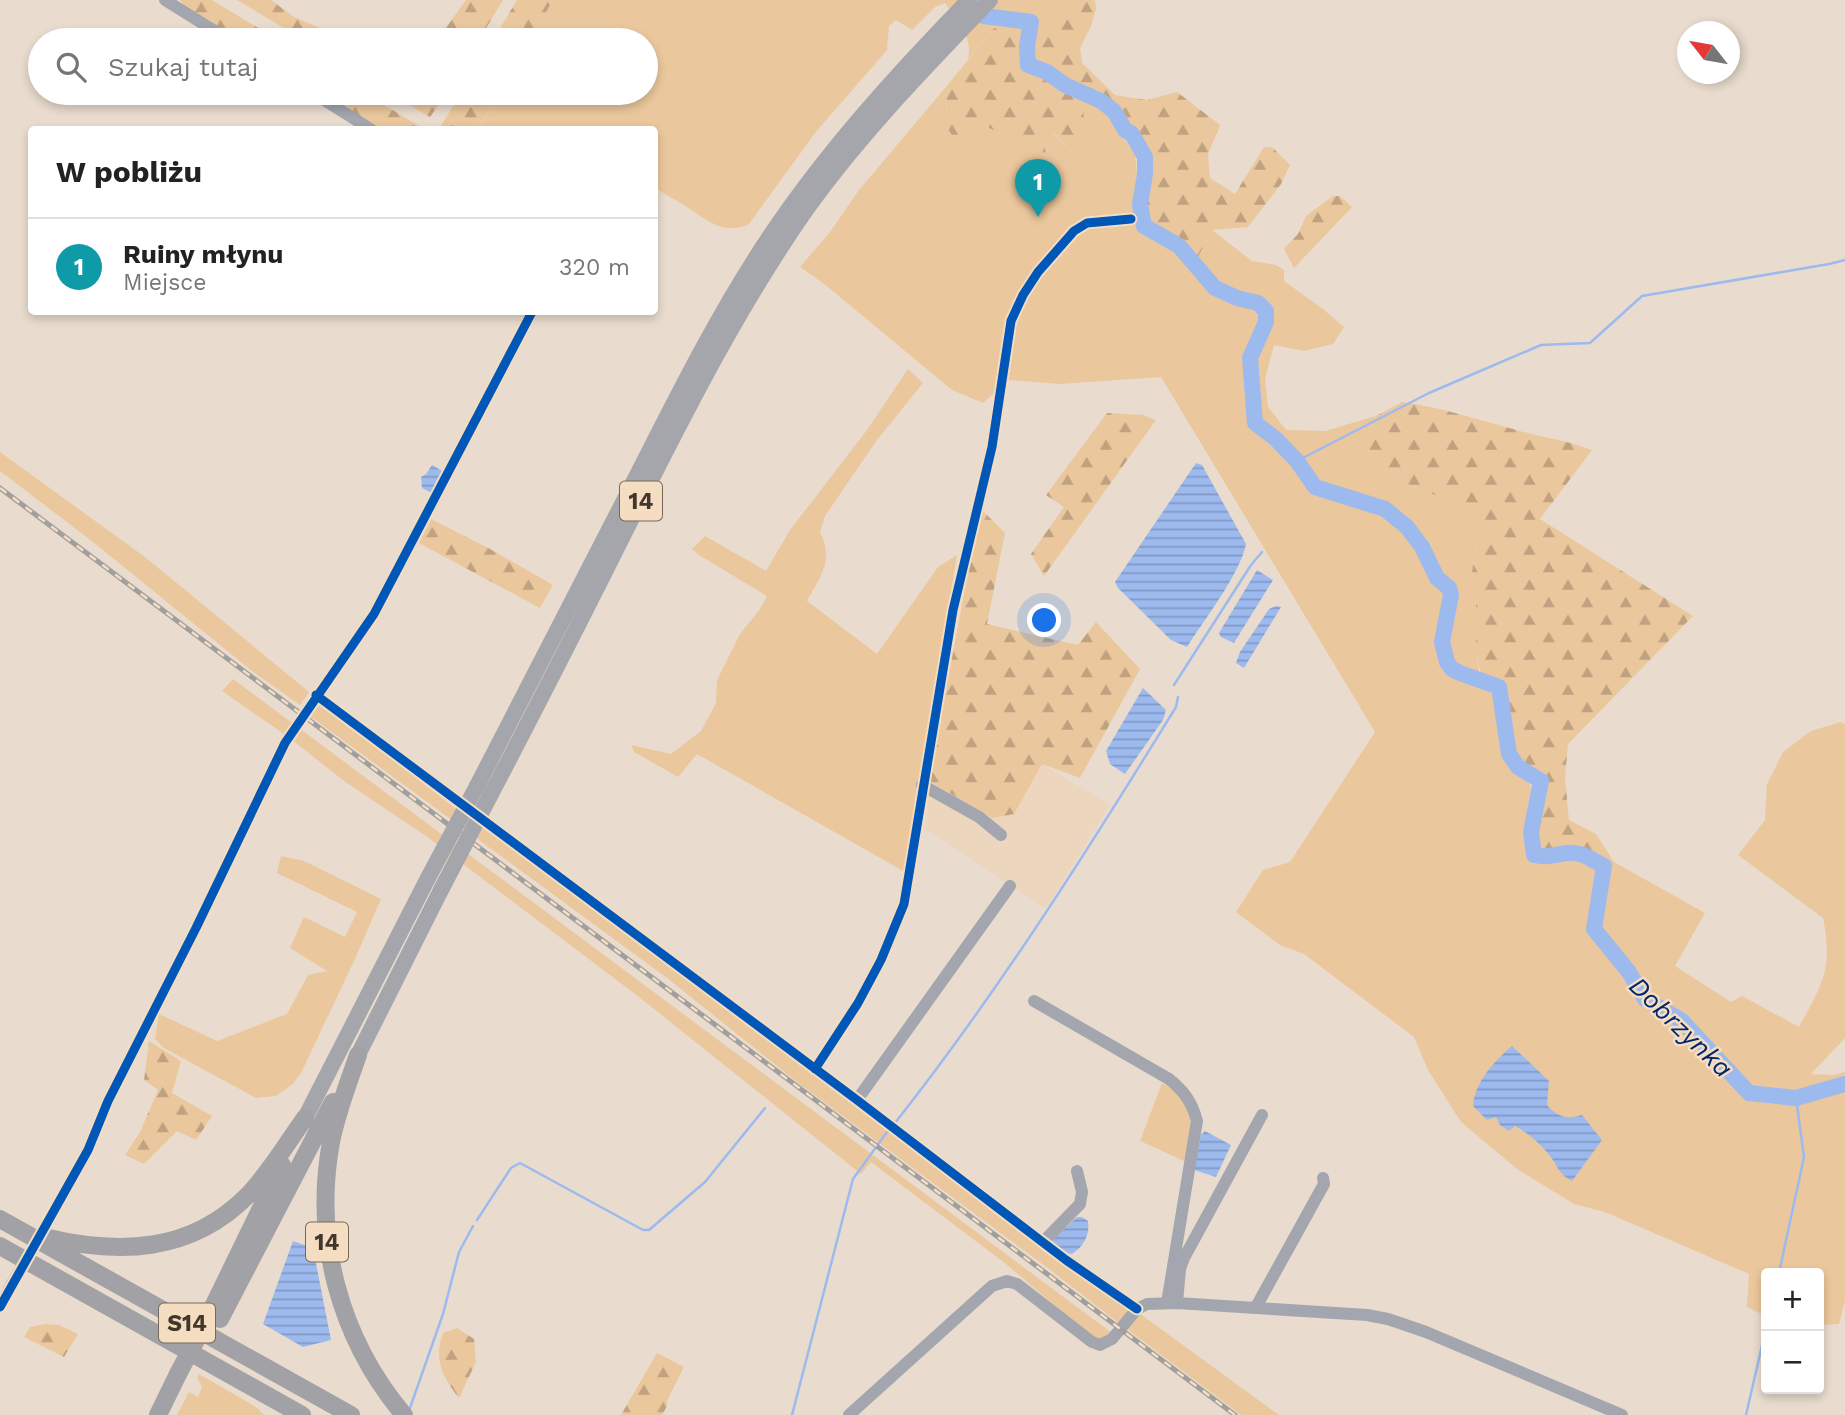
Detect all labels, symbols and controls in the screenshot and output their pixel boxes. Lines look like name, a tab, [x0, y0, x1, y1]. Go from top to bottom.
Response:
north arrow	[1677, 21, 1740, 84]
search box	[28, 28, 658, 105]
icon: search	[52, 48, 90, 86]
text: Szukaj tutaj	[108, 52, 258, 82]
text: W pobliżu	[56, 154, 202, 189]
pin: 1	[1015, 159, 1061, 217]
text: Ruiny młynu	[123, 239, 283, 269]
text: 1	[74, 254, 84, 281]
text: 320 m	[559, 254, 630, 281]
text: Miejsce	[123, 269, 206, 296]
road number: 14	[620, 481, 662, 520]
your location	[1027, 603, 1061, 637]
water label: Dobrzynka	[1623, 971, 1739, 1083]
road number: 14	[306, 1222, 348, 1261]
map controls	[1761, 1268, 1824, 1394]
button: +	[1761, 1268, 1824, 1331]
road number: S14	[159, 1304, 215, 1342]
button: −	[1761, 1331, 1824, 1394]

